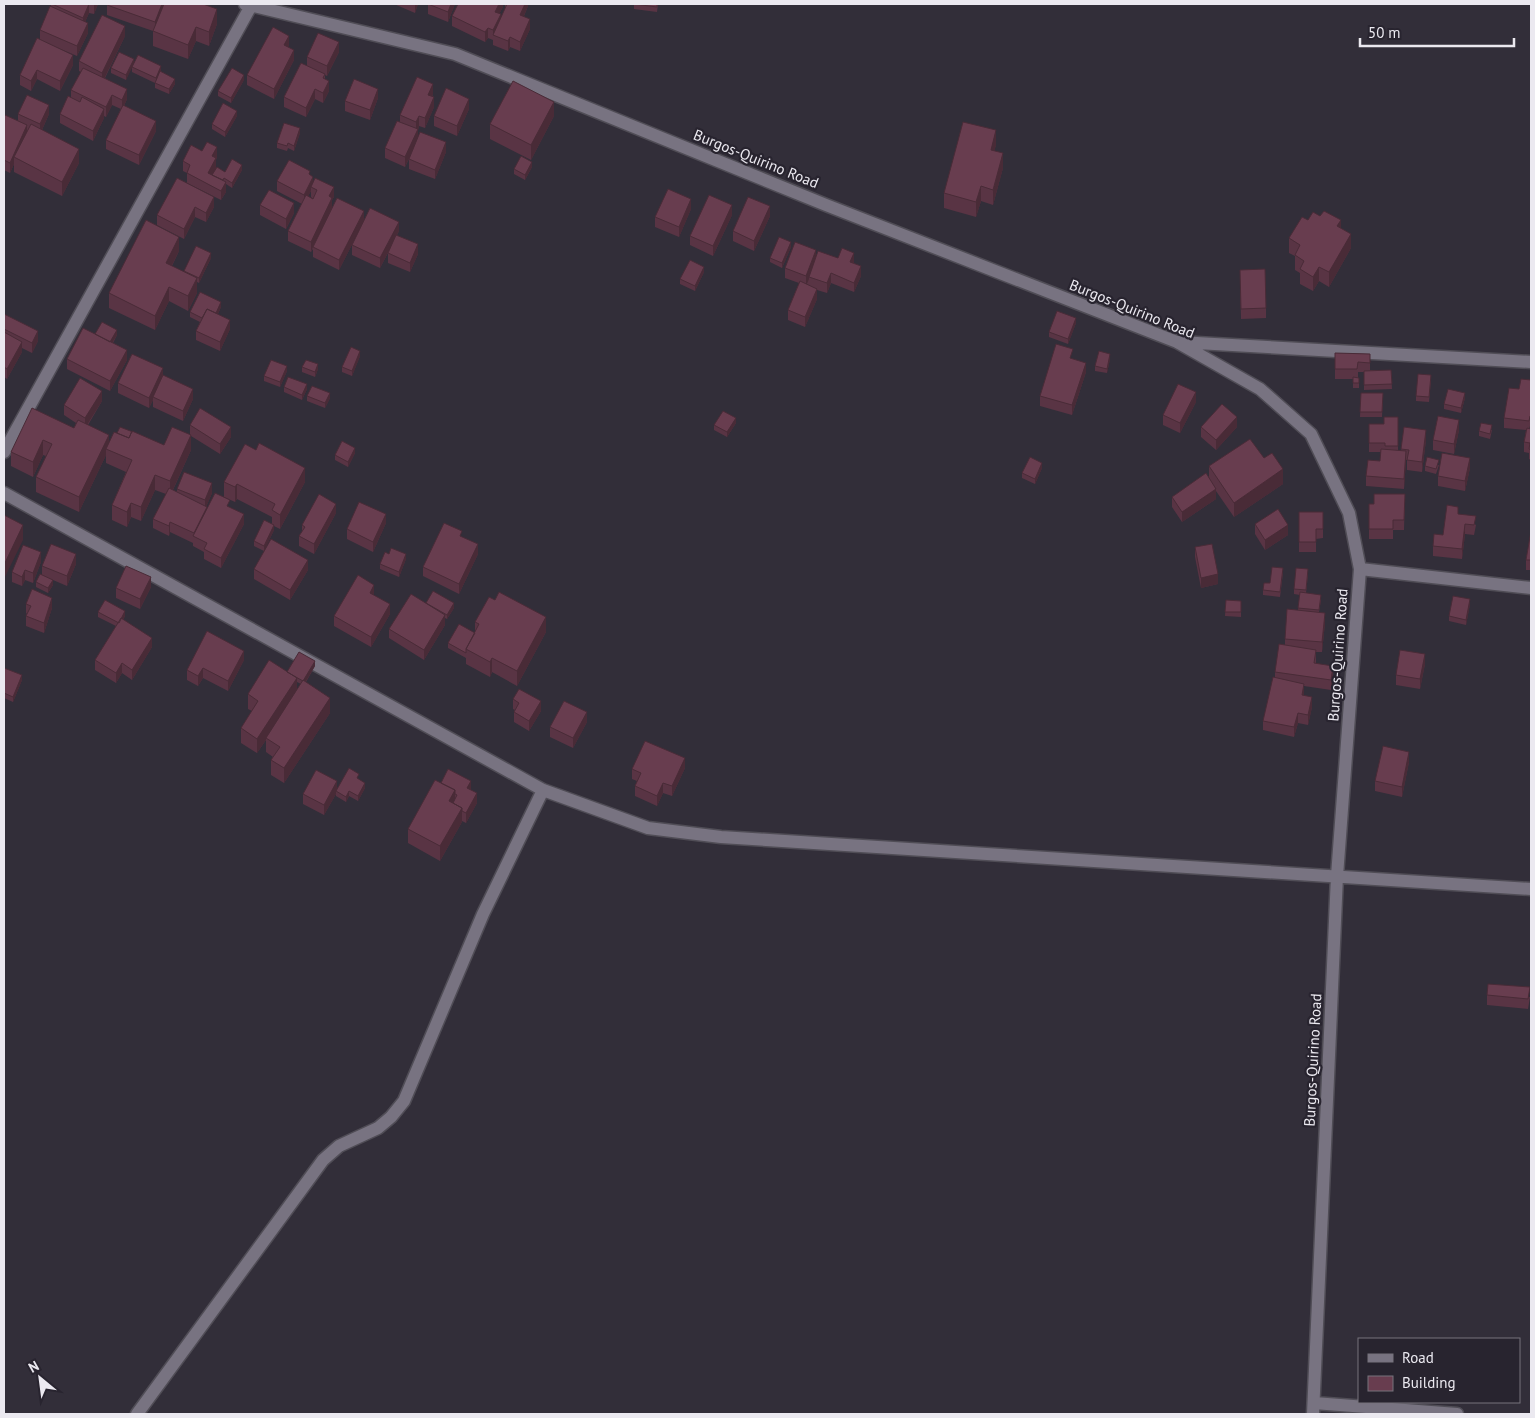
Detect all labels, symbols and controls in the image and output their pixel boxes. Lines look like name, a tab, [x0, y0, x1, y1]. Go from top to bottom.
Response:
scale bar	[1360, 15, 1514, 47]
text: 50 m	[1368, 23, 1401, 42]
street label: Burgos-Quirino Road	[691, 125, 822, 192]
street label: Burgos-Quirino Road	[1067, 275, 1198, 342]
street label: Burgos-Quirino Road	[1323, 588, 1352, 722]
street label: Burgos-Quirino Road	[1300, 993, 1325, 1127]
legend	[1358, 1338, 1520, 1403]
text: Road	[1402, 1348, 1434, 1367]
north arrow	[15, 1353, 65, 1403]
text: N	[25, 1357, 42, 1377]
text: Building	[1402, 1373, 1456, 1392]

